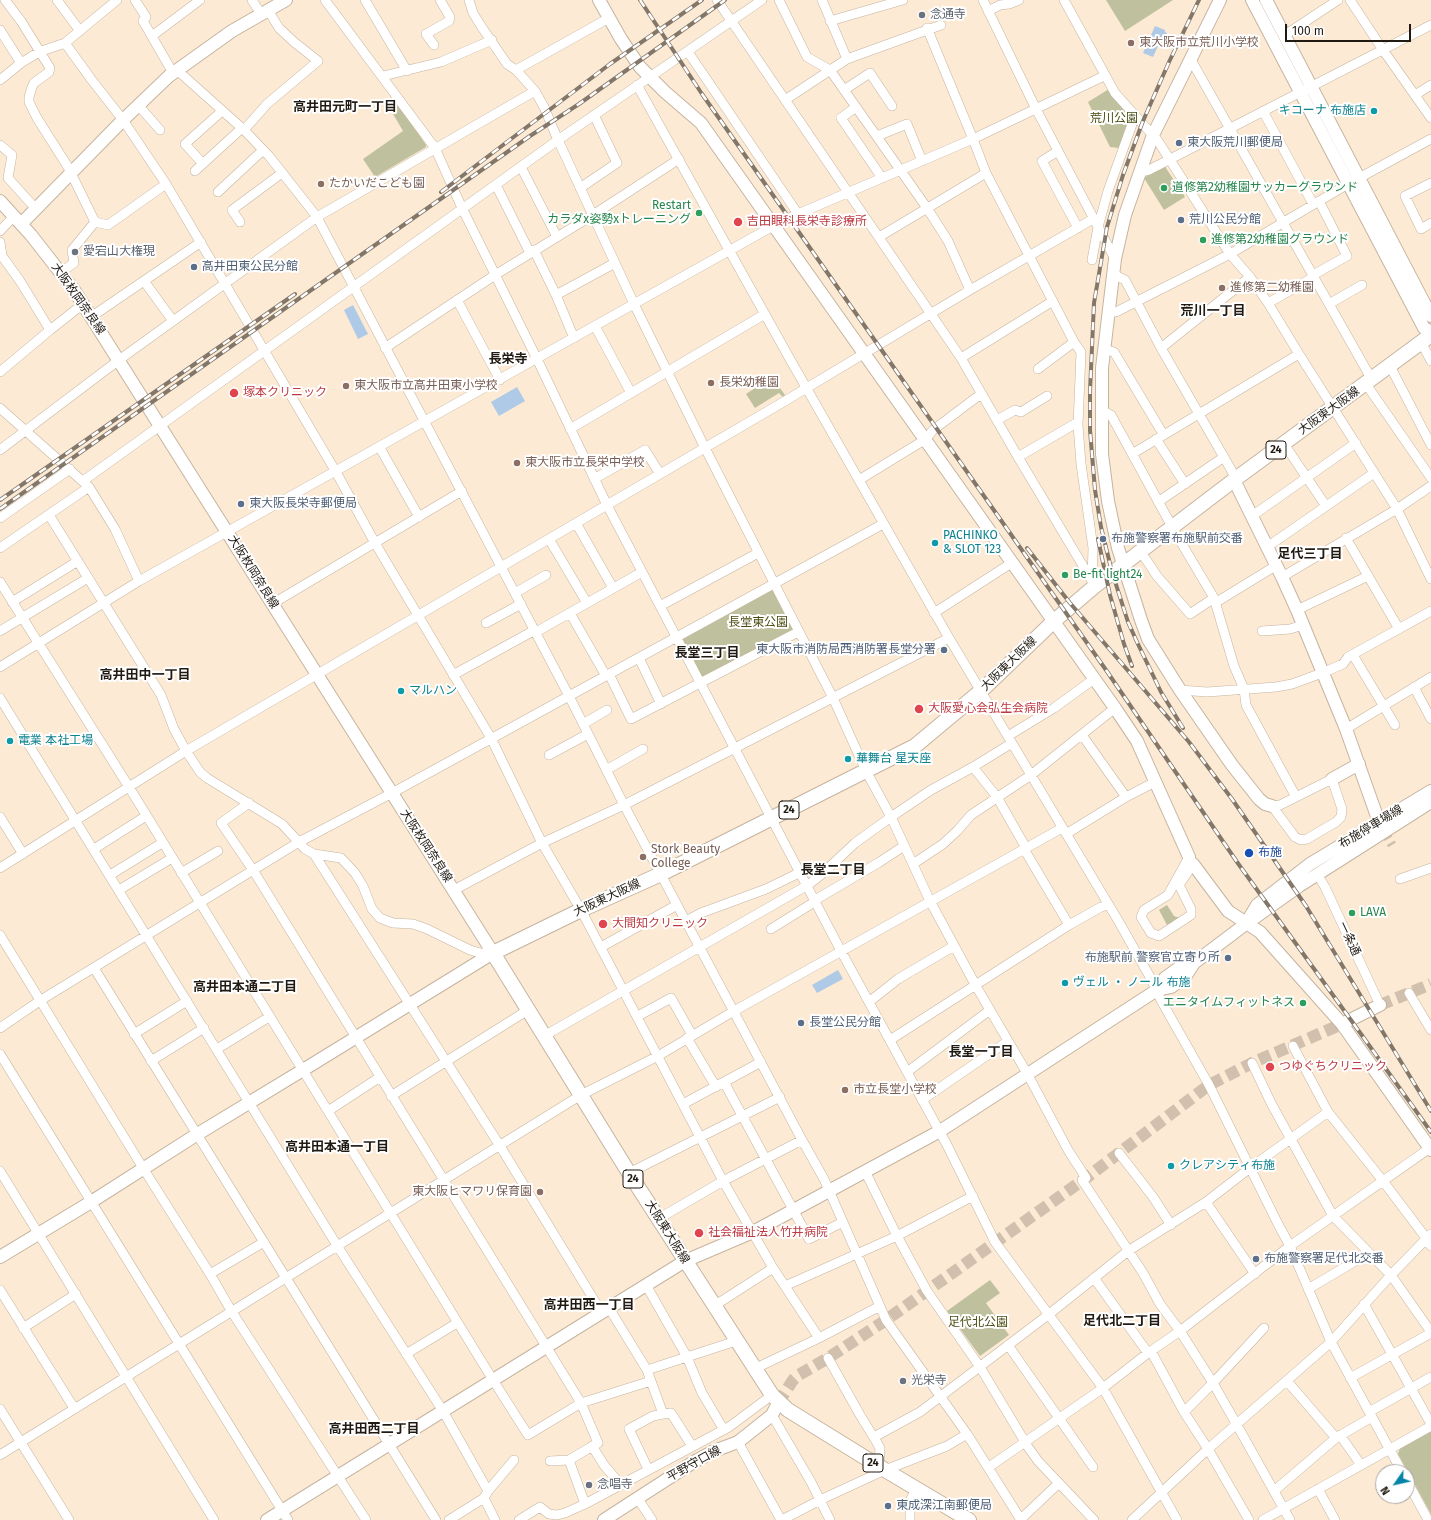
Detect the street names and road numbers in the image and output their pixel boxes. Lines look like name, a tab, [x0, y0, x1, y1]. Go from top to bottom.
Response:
street label: 大阪枚岡奈良線	[48, 260, 108, 338]
street label: 大阪東大阪線	[1296, 384, 1362, 438]
road number: 24	[1266, 441, 1286, 459]
street label: 大阪枚岡奈良線	[225, 533, 281, 611]
street label: 大阪東大阪線	[978, 634, 1040, 694]
road number: 24	[779, 801, 799, 819]
street label: 布施停車場線	[1336, 802, 1406, 852]
street label: 大阪枚岡奈良線	[397, 807, 455, 885]
street label: 大阪東大阪線	[571, 876, 643, 920]
street label: 一条通	[1335, 920, 1363, 958]
road number: 24	[623, 1170, 643, 1188]
street label: 大阪東大阪線	[642, 1198, 692, 1266]
street label: 平野守口線	[664, 1443, 724, 1485]
road number: 24	[863, 1454, 883, 1472]

